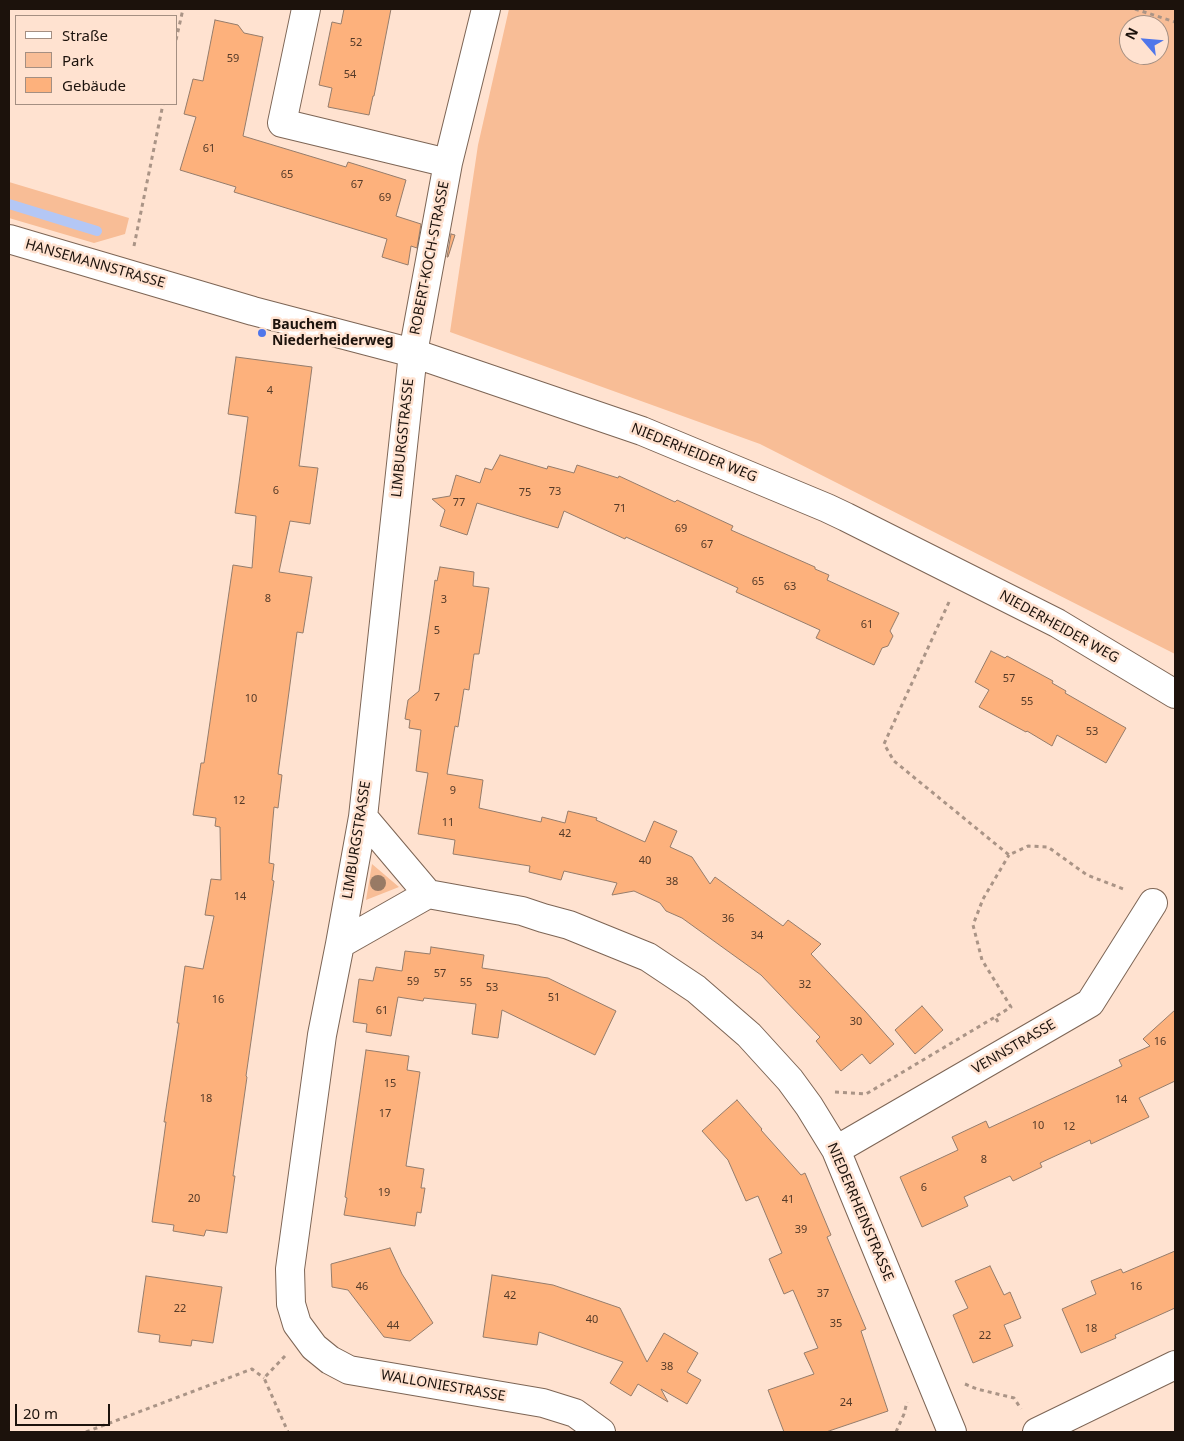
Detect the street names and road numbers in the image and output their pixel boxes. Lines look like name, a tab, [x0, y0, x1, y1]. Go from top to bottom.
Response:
street label: ROBERT-KOCH-STRASSE	[407, 180, 453, 336]
street label: HANSEMANNSTRASSE	[23, 236, 167, 292]
street label: LIMBURGSTRASSE	[388, 378, 418, 498]
street label: NIEDERHEIDER WEG	[629, 420, 759, 486]
street label: NIEDERHEIDER WEG	[996, 587, 1122, 667]
street label: LIMBURGSTRASSE	[339, 780, 375, 900]
street label: VENNSTRASSE	[969, 1016, 1059, 1078]
street label: NIEDERRHEINSTRASSE	[823, 1140, 897, 1284]
street label: WALLONIESTRASSE	[379, 1367, 507, 1405]

